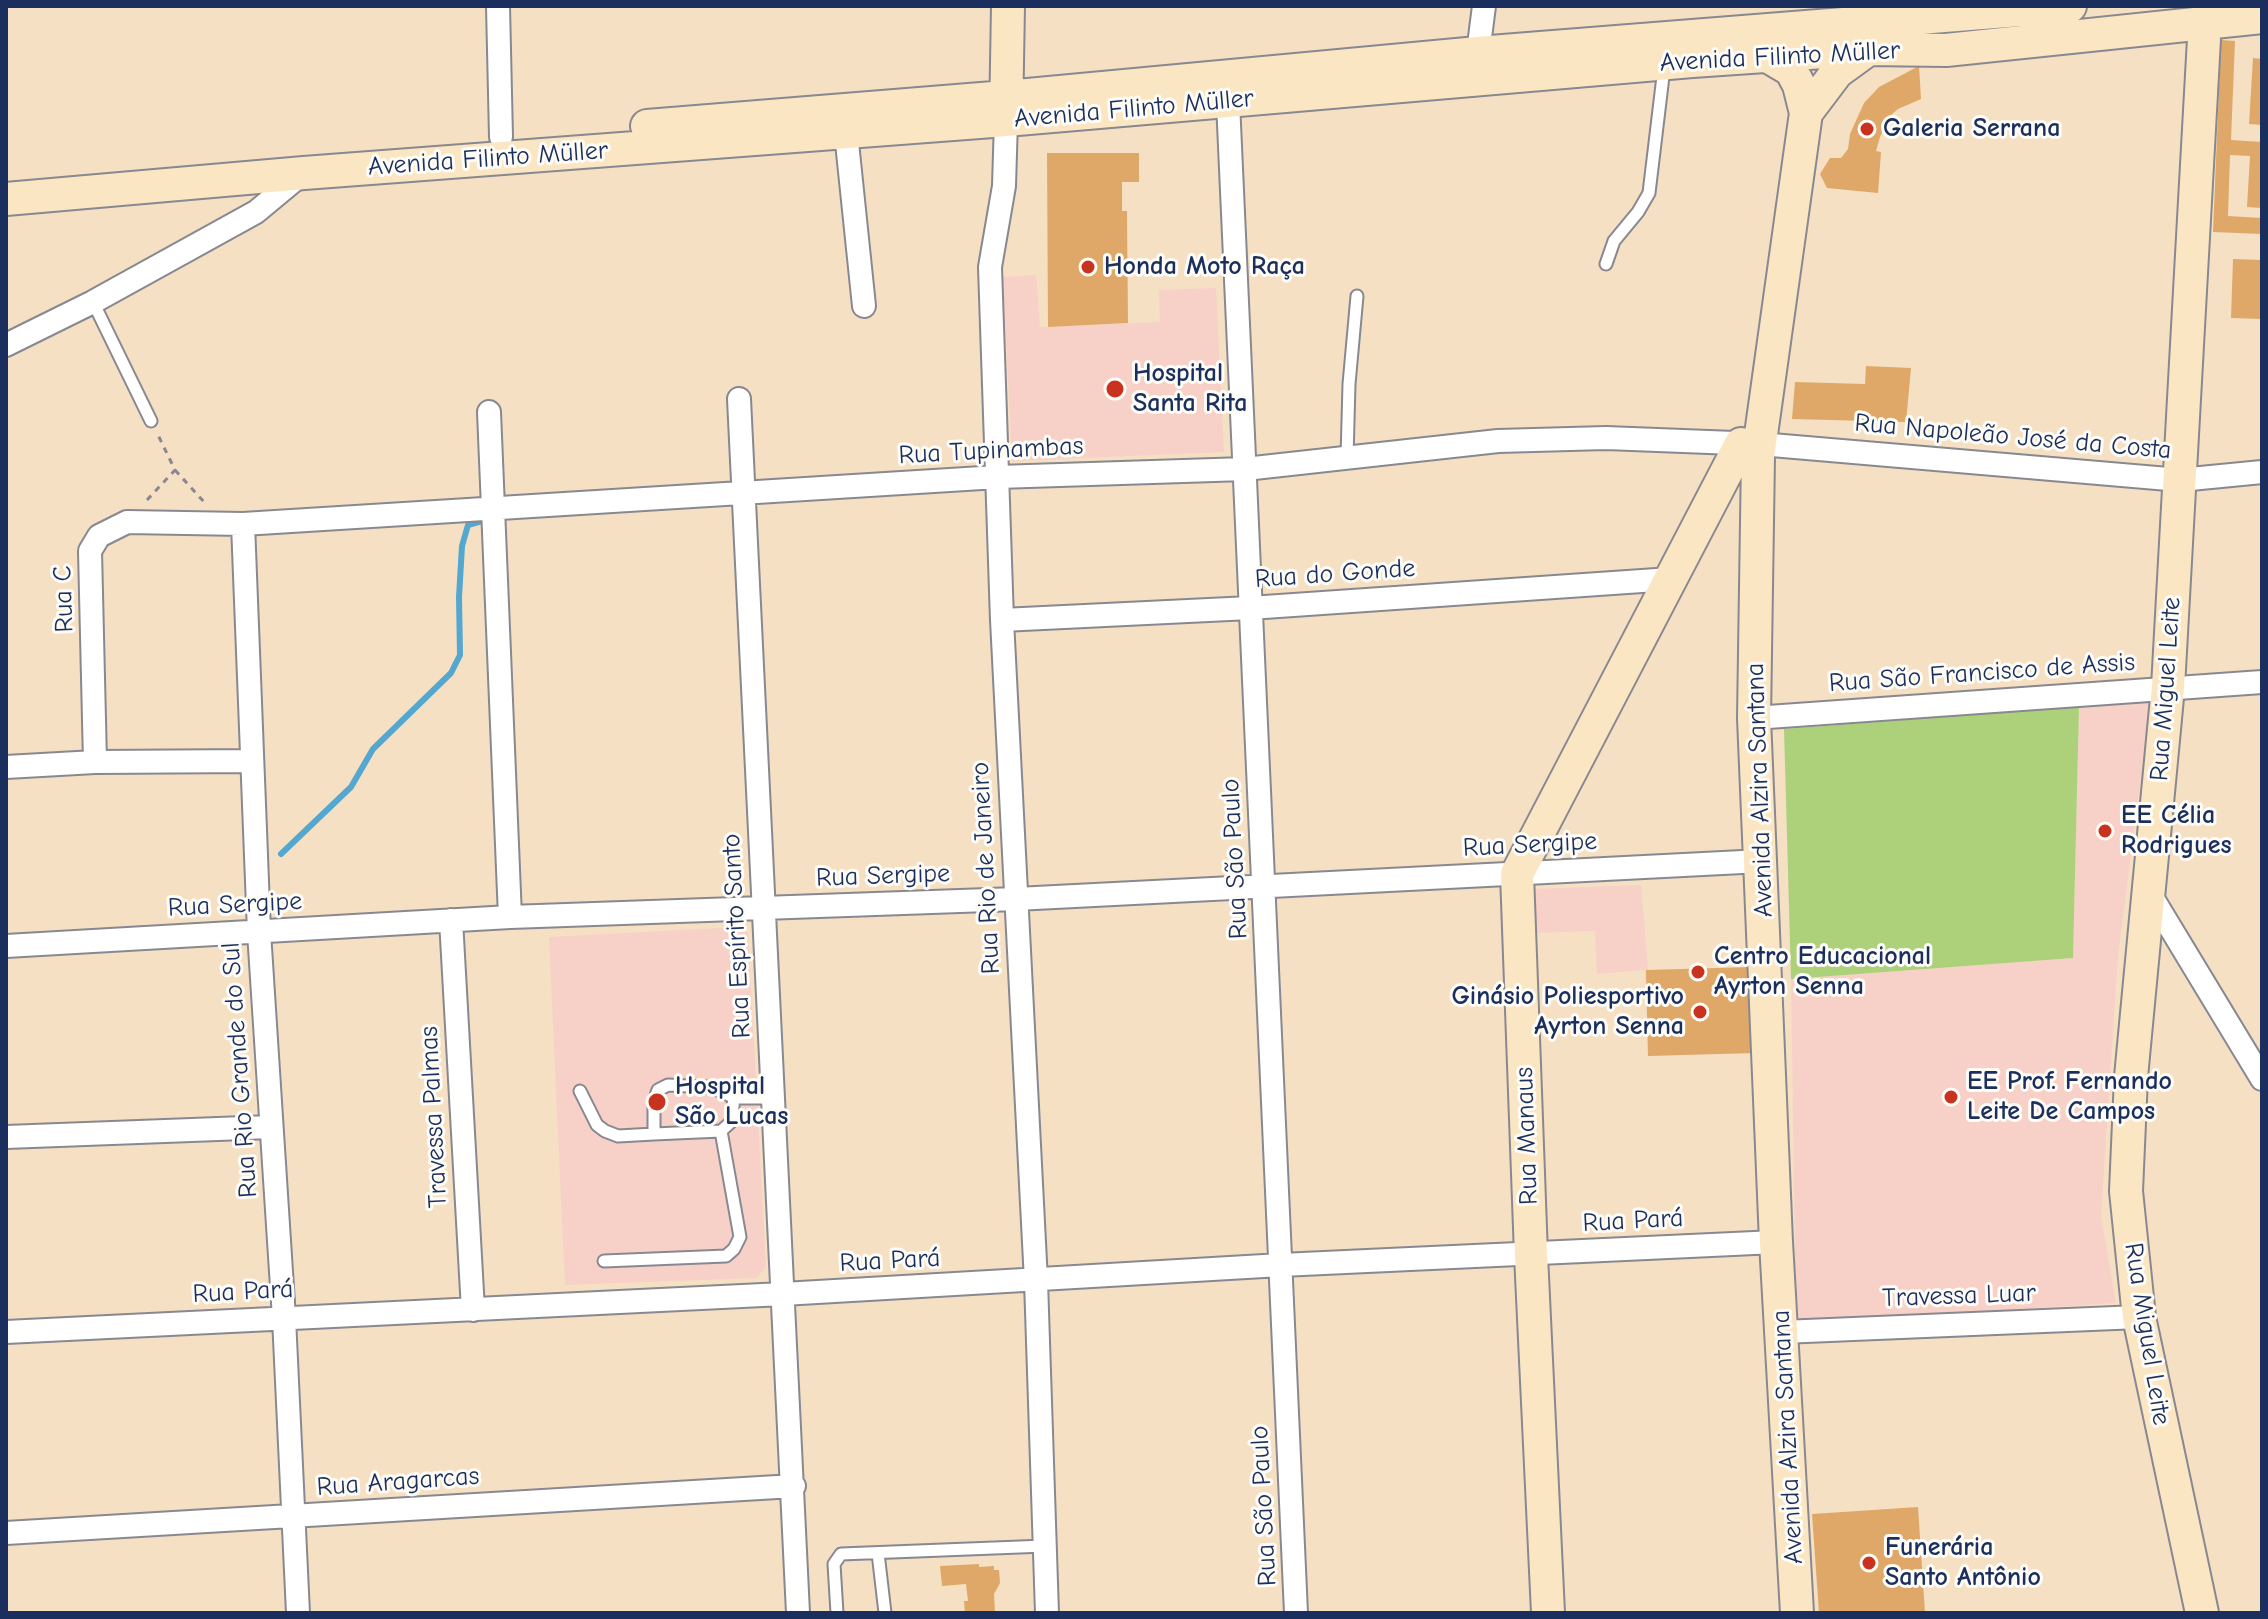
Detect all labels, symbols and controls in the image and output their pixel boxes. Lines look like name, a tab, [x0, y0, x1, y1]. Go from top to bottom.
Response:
street label: Avenida Filinto Müller	[1659, 35, 1901, 79]
street label: Avenida Filinto Müller	[1013, 83, 1255, 135]
place label: Galeria Serrana	[1883, 113, 2060, 145]
marker: Galeria Serrana	[1858, 120, 1876, 138]
street label: Avenida Filinto Müller	[367, 135, 609, 183]
place label: Honda Moto Raça	[1104, 251, 1305, 283]
marker: Honda Moto Raça	[1079, 258, 1097, 276]
place label: Hospital Santa Rita	[1133, 358, 1247, 420]
marker: Hospital Santa Rita	[1104, 378, 1126, 400]
street label: Rua Napoleão José da Costa	[1853, 408, 2173, 466]
street label: Rua Tupinambas	[898, 431, 1084, 471]
street label: Rua do Gonde	[1254, 553, 1416, 595]
street label: Rua C	[47, 565, 81, 633]
street label: Rua Miguel Leite	[2144, 596, 2188, 782]
street label: Rua São Francisco de Assis	[1828, 647, 2136, 699]
street label: Avenida Alzira Santana	[1740, 662, 1780, 918]
street label: Rua Rio de Janeiro	[965, 761, 1007, 975]
street label: Rua São Paulo	[1215, 778, 1255, 940]
place label: EE Célia Rodrigues	[2121, 800, 2231, 862]
marker: EE Célia Rodrigues	[2096, 822, 2114, 840]
street label: Rua Sergipe	[1462, 826, 1598, 864]
street label: Rua Espírito Santo	[716, 833, 758, 1039]
street label: Rua Sergipe	[815, 858, 951, 894]
street label: Rua Sergipe	[167, 886, 303, 924]
street label: Rua Rio Grande do Sul	[216, 941, 264, 1199]
place label: Centro Educacional Ayrton Senna	[1714, 941, 1931, 1002]
marker: Centro Educacional Ayrton Senna	[1689, 963, 1707, 981]
place label: Ginásio Poliesportivo Ayrton Senna	[1451, 981, 1684, 1042]
marker: Ginásio Poliesportivo Ayrton Senna	[1691, 1003, 1709, 1021]
street label: Travessa Palmas	[414, 1025, 454, 1209]
place label: EE Prof. Fernando Leite De Campos	[1967, 1066, 2172, 1128]
street label: Rua Manaus	[1509, 1067, 1545, 1205]
place label: Hospital São Lucas	[675, 1071, 788, 1132]
marker: EE Prof. Fernando Leite De Campos	[1942, 1088, 1960, 1106]
marker: Hospital São Lucas	[646, 1091, 668, 1113]
street label: Rua Pará	[1582, 1203, 1684, 1239]
street label: Rua Miguel Leite	[2117, 1241, 2177, 1427]
street label: Rua Pará	[839, 1243, 941, 1279]
street label: Rua Pará	[192, 1274, 294, 1310]
street label: Travessa Luar	[1882, 1278, 2036, 1314]
street label: Avenida Alzira Santana	[1766, 1309, 1810, 1565]
street label: Rua São Paulo	[1244, 1425, 1284, 1587]
street label: Rua Aragarcas	[316, 1461, 480, 1503]
place label: Funerária Santo Antônio	[1885, 1532, 2041, 1594]
marker: Funerária Santo Antônio	[1860, 1554, 1878, 1572]

